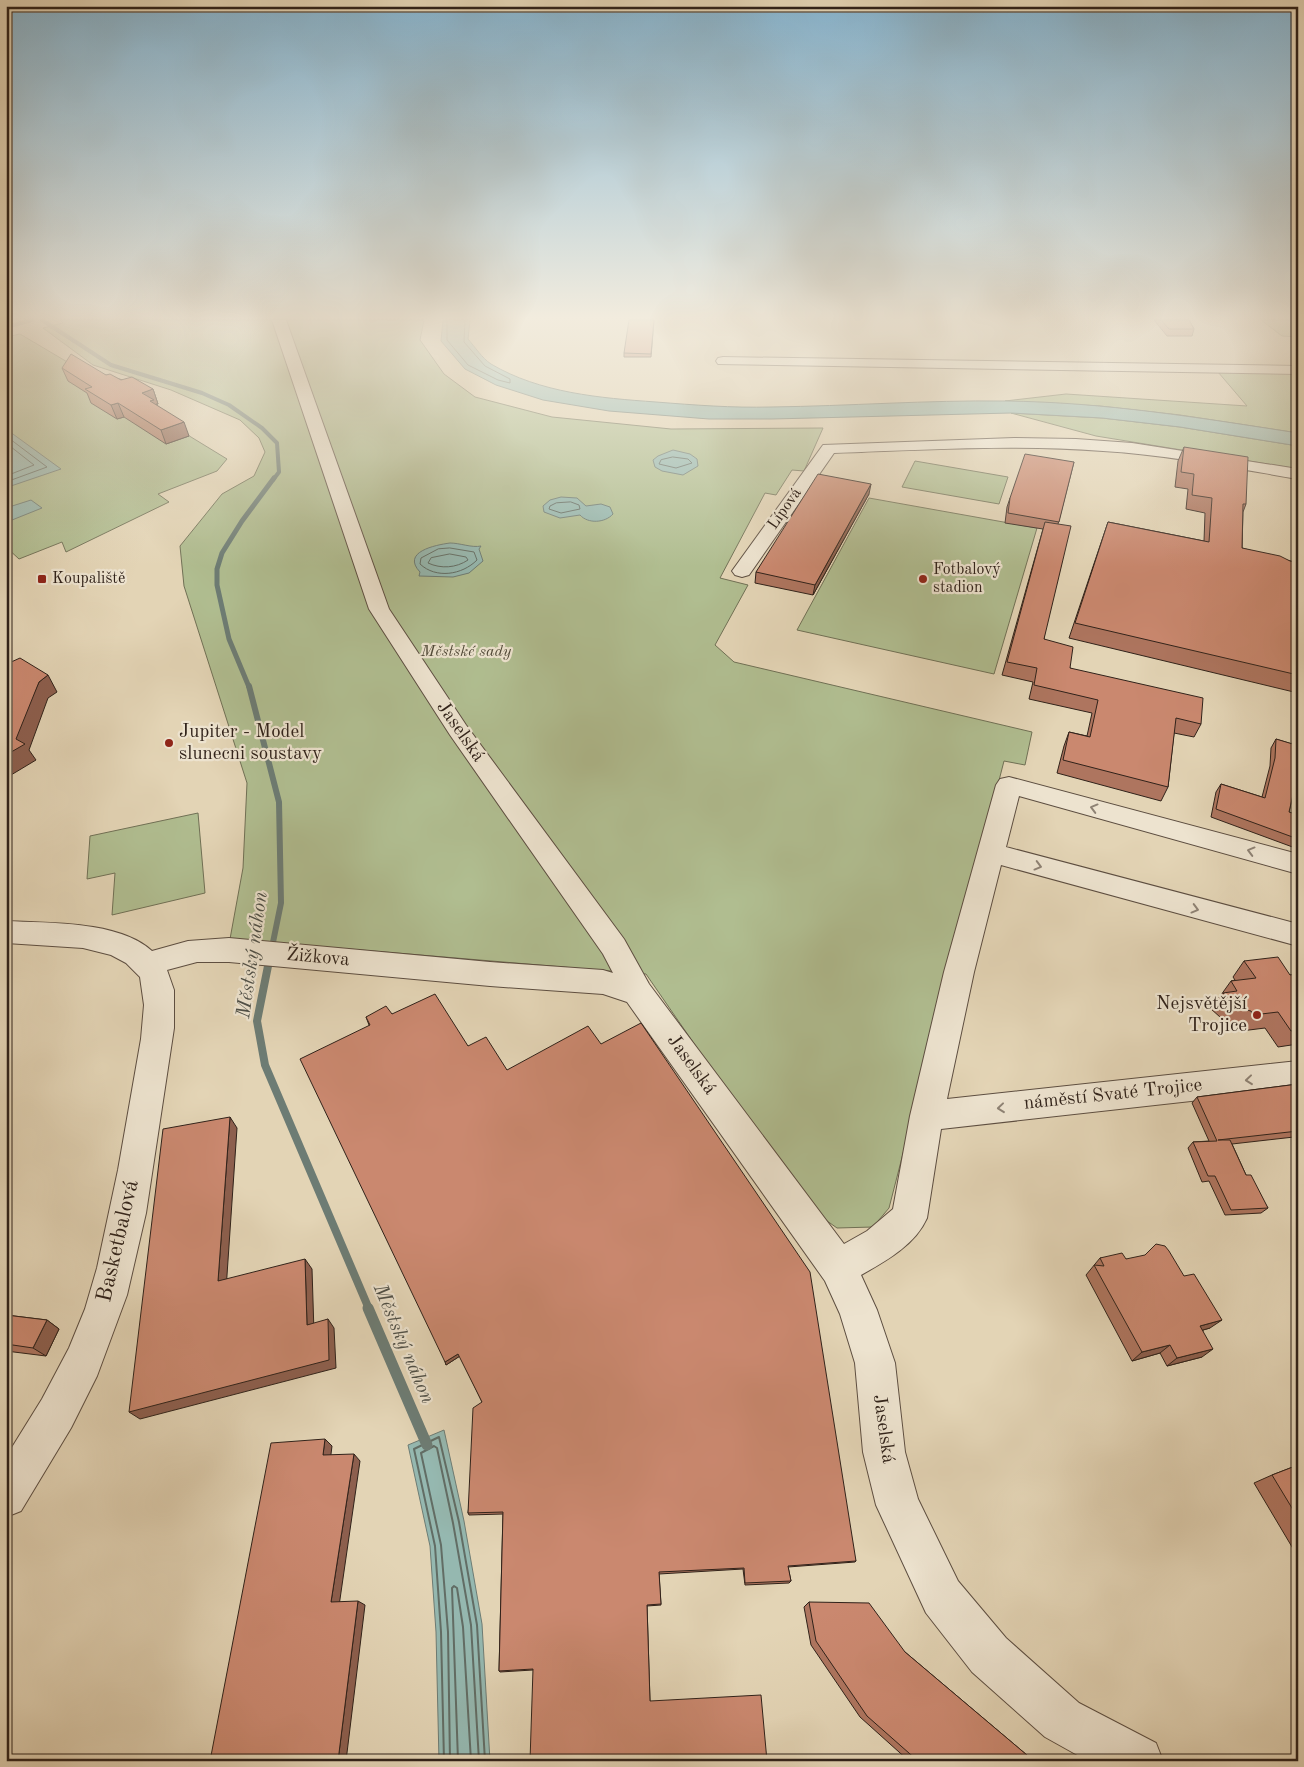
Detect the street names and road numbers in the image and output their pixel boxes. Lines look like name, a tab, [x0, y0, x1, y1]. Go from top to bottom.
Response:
street label: Lípová	[765, 485, 805, 533]
street label: Jaselská	[432, 698, 488, 766]
street label: Žižkova	[286, 942, 351, 970]
street label: Jaselská	[663, 1031, 719, 1099]
street label: náměstí Svaté Trojice	[1023, 1076, 1203, 1114]
street label: Basketbalová	[93, 1178, 143, 1304]
street label: Jaselská	[869, 1393, 897, 1465]

